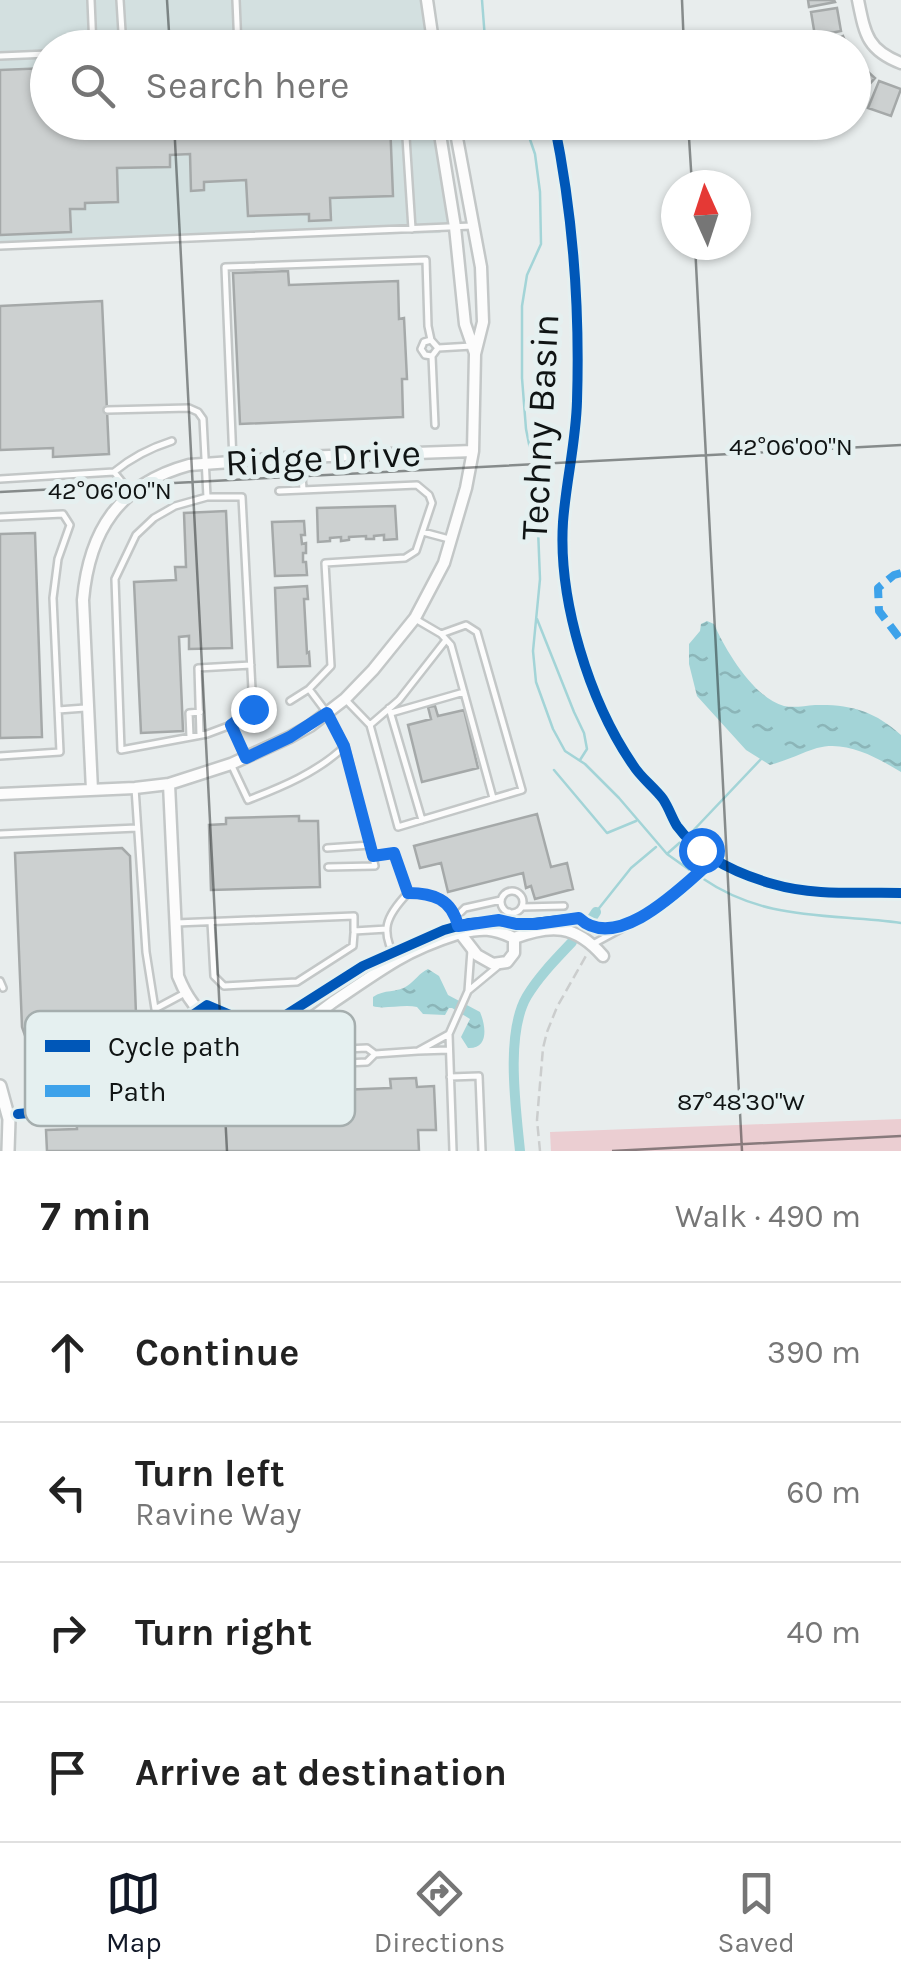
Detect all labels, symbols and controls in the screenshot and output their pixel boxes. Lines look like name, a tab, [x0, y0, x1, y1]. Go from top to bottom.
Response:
search box	[30, 30, 871, 140]
icon: search	[65, 58, 120, 113]
text: Search here	[145, 63, 349, 108]
north arrow	[661, 170, 751, 260]
street label: Techny Basin	[512, 313, 568, 541]
street label: Ridge Drive	[224, 430, 422, 486]
text: 42°06'00"N	[729, 432, 853, 461]
text: 42°06'00"N	[48, 476, 172, 505]
route end	[231, 687, 277, 733]
route start	[679, 828, 725, 874]
legend	[25, 1011, 355, 1126]
text: Cycle path	[108, 1030, 241, 1063]
text: Path	[108, 1075, 166, 1108]
text: 87°48'30"W	[677, 1087, 805, 1116]
text: 7 min	[40, 1191, 151, 1241]
text: Walk · 490 m	[675, 1198, 861, 1235]
icon: ahead	[40, 1325, 95, 1380]
text: Continue	[135, 1330, 299, 1375]
text: 390 m	[767, 1334, 861, 1371]
text: Turn left	[135, 1451, 285, 1496]
icon: left	[40, 1465, 95, 1520]
text: 60 m	[786, 1474, 861, 1511]
text: Ravine Way	[135, 1496, 301, 1533]
icon: right	[40, 1605, 95, 1660]
text: Turn right	[135, 1610, 312, 1655]
text: 40 m	[787, 1614, 861, 1651]
icon: arrive	[40, 1745, 95, 1800]
text: Arrive at destination	[135, 1750, 507, 1795]
tab: Map	[106, 1866, 162, 1959]
tab: Directions	[374, 1866, 505, 1959]
tab: Saved	[717, 1866, 795, 1959]

